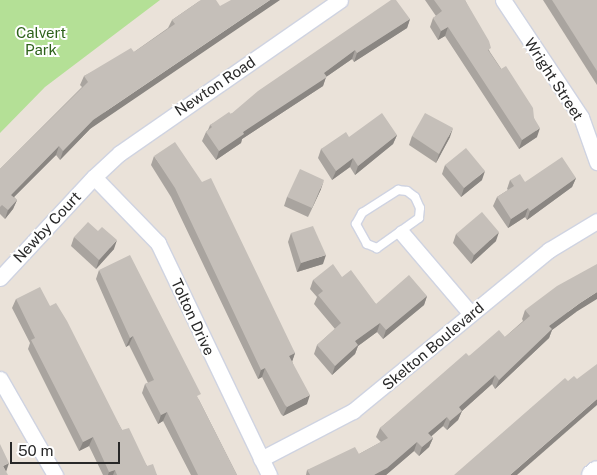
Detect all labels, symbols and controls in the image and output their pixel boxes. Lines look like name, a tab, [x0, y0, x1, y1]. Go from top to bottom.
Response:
park label: Calvert Park	[16, 23, 66, 58]
street label: Wright Street	[521, 34, 587, 124]
street label: Newton Road	[171, 52, 259, 120]
street label: Newby Court	[9, 188, 85, 266]
street label: Tolton Drive	[167, 276, 219, 358]
street label: Skelton Boulevard	[378, 298, 488, 394]
scale bar	[12, 432, 122, 464]
text: 50 m	[18, 442, 53, 459]

